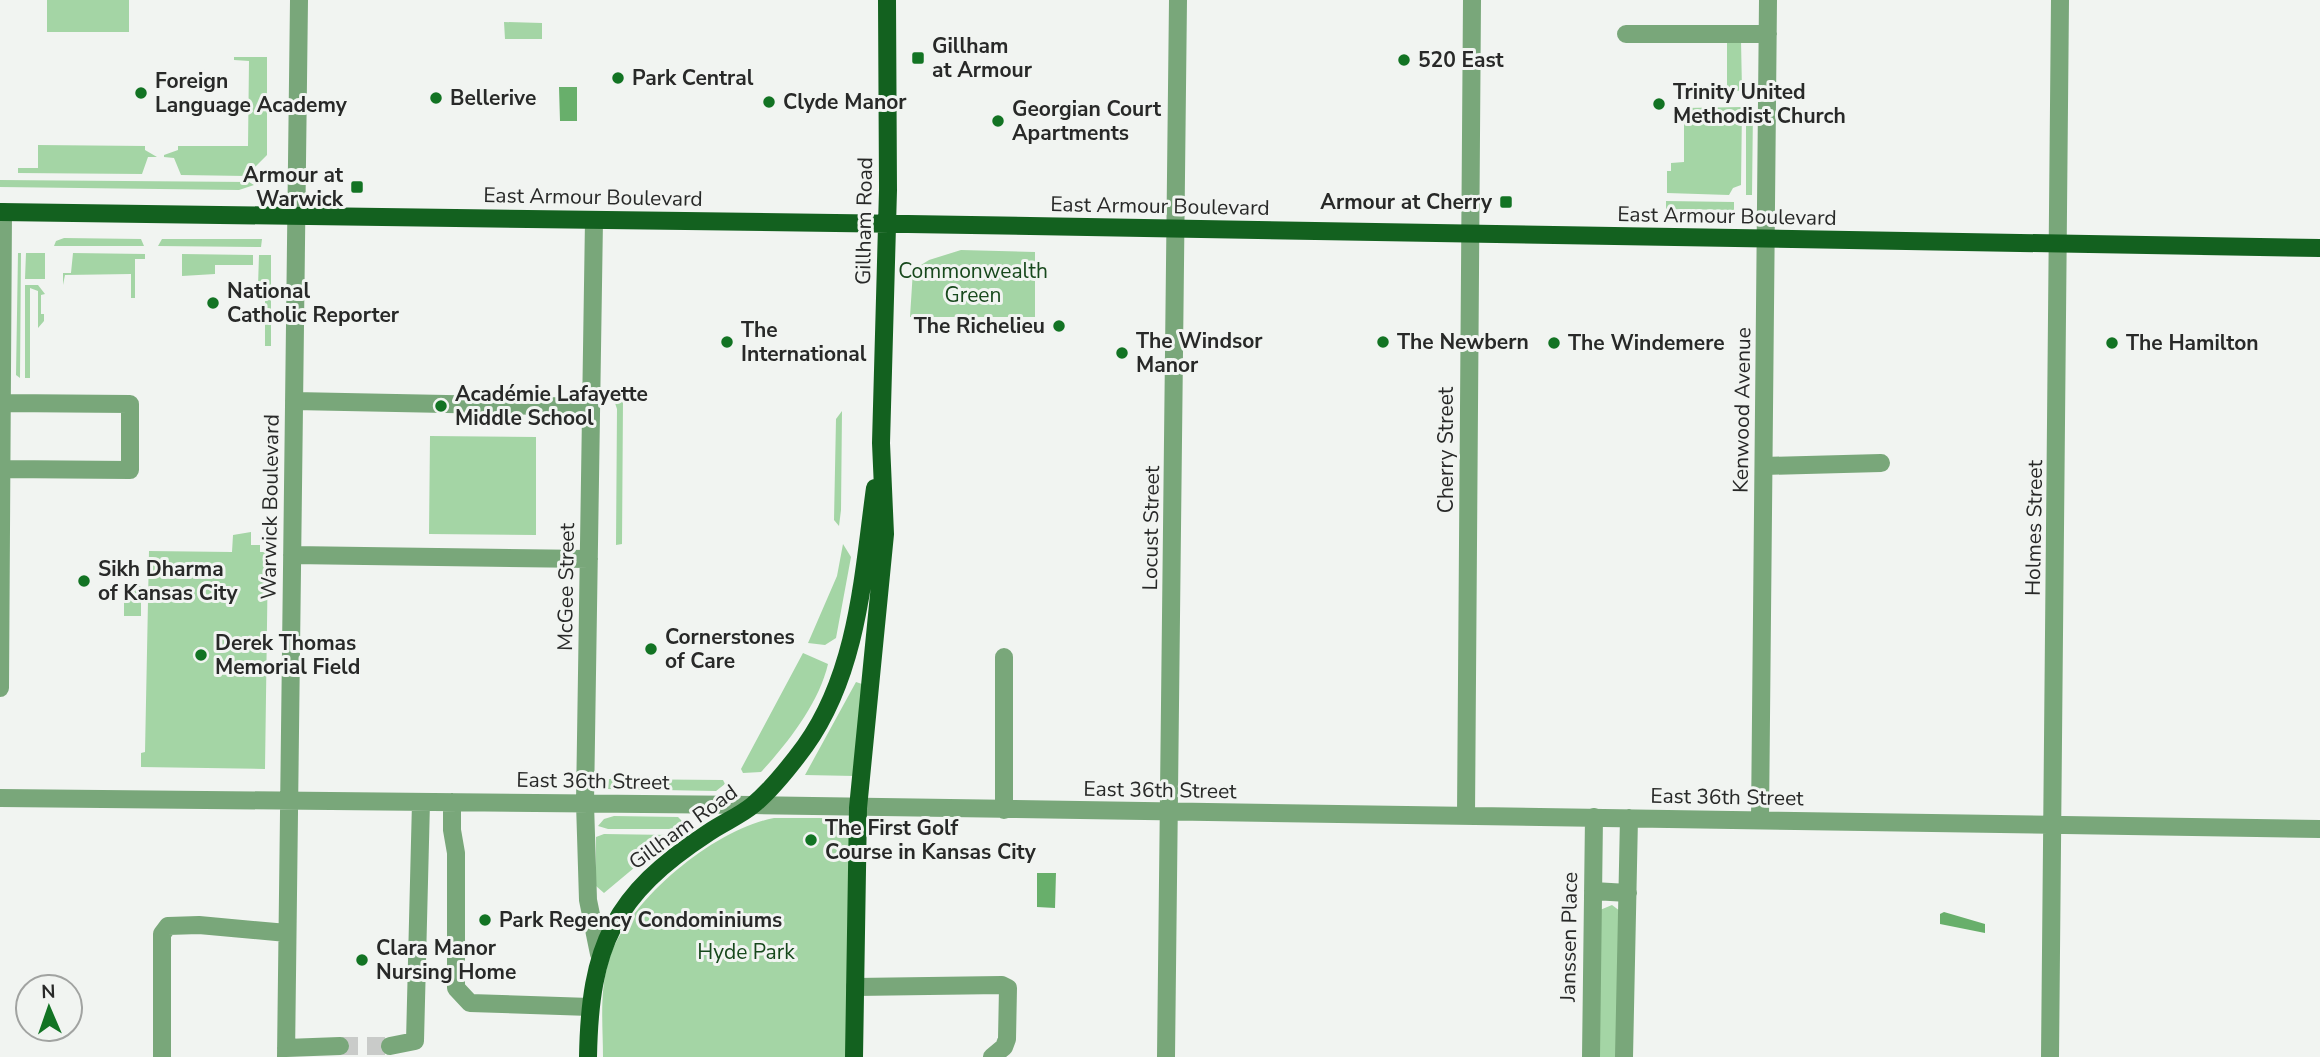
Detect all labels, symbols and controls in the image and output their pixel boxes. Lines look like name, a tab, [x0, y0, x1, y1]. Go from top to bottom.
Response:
place label: Gillham at Armour	[932, 32, 1033, 84]
place label: 520 East	[1418, 46, 1505, 74]
marker: Gillham at Armour	[910, 50, 926, 66]
marker: 520 East	[1396, 52, 1412, 68]
place label: Park Central	[632, 64, 754, 92]
place label: Foreign Language Academy	[155, 67, 348, 119]
marker: Park Central	[610, 70, 626, 86]
place label: Trinity United Methodist Church	[1673, 78, 1846, 130]
place label: Bellerive	[450, 84, 536, 112]
marker: Foreign Language Academy	[133, 85, 149, 101]
place label: Clyde Manor	[783, 88, 907, 116]
marker: Bellerive	[428, 90, 444, 106]
marker: Clyde Manor	[761, 94, 777, 110]
place label: Georgian Court Apartments	[1012, 95, 1162, 147]
marker: Trinity United Methodist Church	[1651, 96, 1667, 112]
marker: Georgian Court Apartments	[990, 113, 1006, 129]
street label: Gillham Road	[849, 157, 879, 285]
place label: Armour at Warwick	[243, 161, 344, 213]
marker: Armour at Warwick	[349, 179, 365, 195]
street label: East Armour Boulevard	[483, 181, 703, 213]
place label: Armour at Cherry	[1320, 188, 1493, 216]
street label: East Armour Boulevard	[1050, 190, 1270, 222]
marker: Armour at Cherry	[1498, 194, 1514, 210]
street label: East Armour Boulevard	[1617, 200, 1837, 232]
park label: Commonwealth Green	[898, 257, 1048, 309]
place label: National Catholic Reporter	[227, 277, 400, 329]
marker: National Catholic Reporter	[205, 295, 221, 311]
place label: The Richelieu	[914, 312, 1045, 340]
place label: The International	[741, 316, 867, 368]
marker: The Richelieu	[1051, 318, 1067, 334]
place label: The Windsor Manor	[1136, 327, 1263, 379]
street label: Kenwood Avenue	[1727, 327, 1757, 493]
place label: The Newbern	[1397, 328, 1529, 356]
place label: The Windemere	[1568, 329, 1725, 357]
place label: The Hamilton	[2126, 329, 2259, 357]
marker: The International	[719, 334, 735, 350]
marker: The Newbern	[1375, 334, 1391, 350]
marker: The Windemere	[1546, 335, 1562, 351]
marker: The Hamilton	[2104, 335, 2120, 351]
marker: The Windsor Manor	[1114, 345, 1130, 361]
place label: Académie Lafayette Middle School	[455, 380, 648, 432]
street label: Cherry Street	[1432, 386, 1460, 513]
marker: Académie Lafayette Middle School	[433, 398, 449, 414]
street label: Warwick Boulevard	[254, 414, 286, 600]
street label: Holmes Street	[2019, 459, 2049, 596]
street label: Locust Street	[1136, 465, 1166, 591]
street label: McGee Street	[551, 522, 581, 651]
place label: Sikh Dharma of Kansas City	[98, 555, 239, 607]
marker: Sikh Dharma of Kansas City	[76, 573, 92, 589]
place label: Cornerstones of Care	[665, 623, 795, 675]
place label: Derek Thomas Memorial Field	[215, 629, 360, 681]
marker: Cornerstones of Care	[643, 641, 659, 657]
marker: Derek Thomas Memorial Field	[193, 647, 209, 663]
street label: East 36th Street	[516, 766, 670, 796]
street label: East 36th Street	[1083, 775, 1237, 805]
street label: Gillham Road	[623, 778, 743, 876]
street label: East 36th Street	[1650, 782, 1804, 812]
place label: The First Golf Course in Kansas City	[825, 814, 1037, 866]
marker: The First Golf Course in Kansas City	[803, 832, 819, 848]
street label: Janssen Place	[1554, 872, 1584, 1003]
place label: Park Regency Condominiums	[499, 906, 782, 934]
marker: Park Regency Condominiums	[477, 912, 493, 928]
place label: Clara Manor Nursing Home	[376, 934, 516, 986]
park label: Hyde Park	[697, 938, 795, 966]
marker: Clara Manor Nursing Home	[354, 952, 370, 968]
north arrow	[14, 973, 84, 1043]
text: N	[41, 979, 56, 1005]

